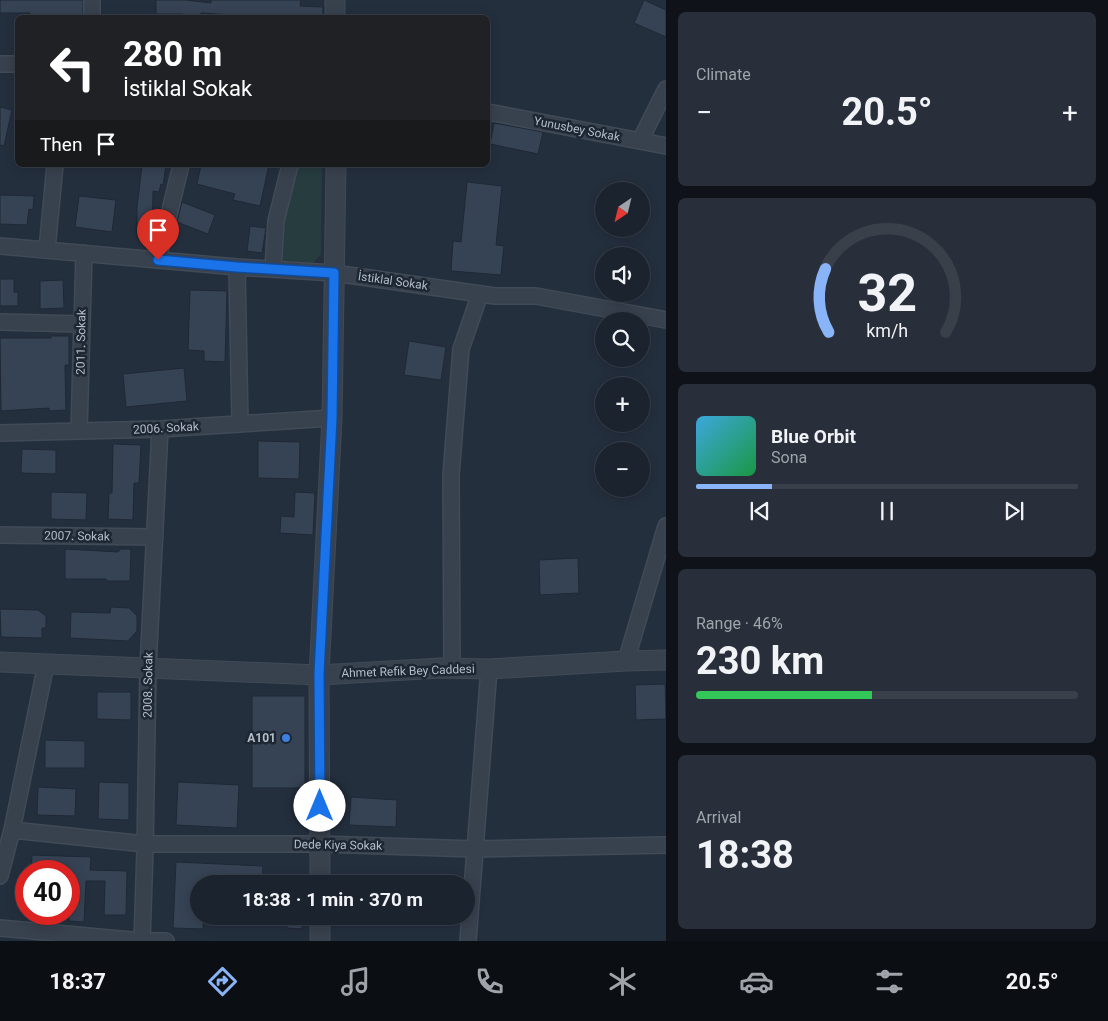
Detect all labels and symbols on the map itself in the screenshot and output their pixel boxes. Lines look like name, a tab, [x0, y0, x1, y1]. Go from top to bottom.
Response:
street label: Yunusbey Sokak	[533, 114, 622, 144]
north arrow	[595, 182, 650, 238]
pin	[137, 209, 179, 260]
street label: İstiklal Sokak	[357, 268, 430, 293]
street label: 2011. Sokak	[73, 308, 89, 375]
street label: 2006. Sokak	[133, 419, 200, 437]
street label: 2007. Sokak	[44, 528, 111, 544]
street label: 2008. Sokak	[140, 651, 156, 718]
street label: Ahmet Refik Bey Caddesi	[341, 662, 475, 680]
place label: A101	[247, 731, 276, 745]
marker: A101	[280, 732, 292, 744]
position arrow	[293, 779, 345, 831]
street label: Dede Kiya Sokak	[294, 837, 383, 853]
speed limit sign: 40	[15, 860, 80, 925]

